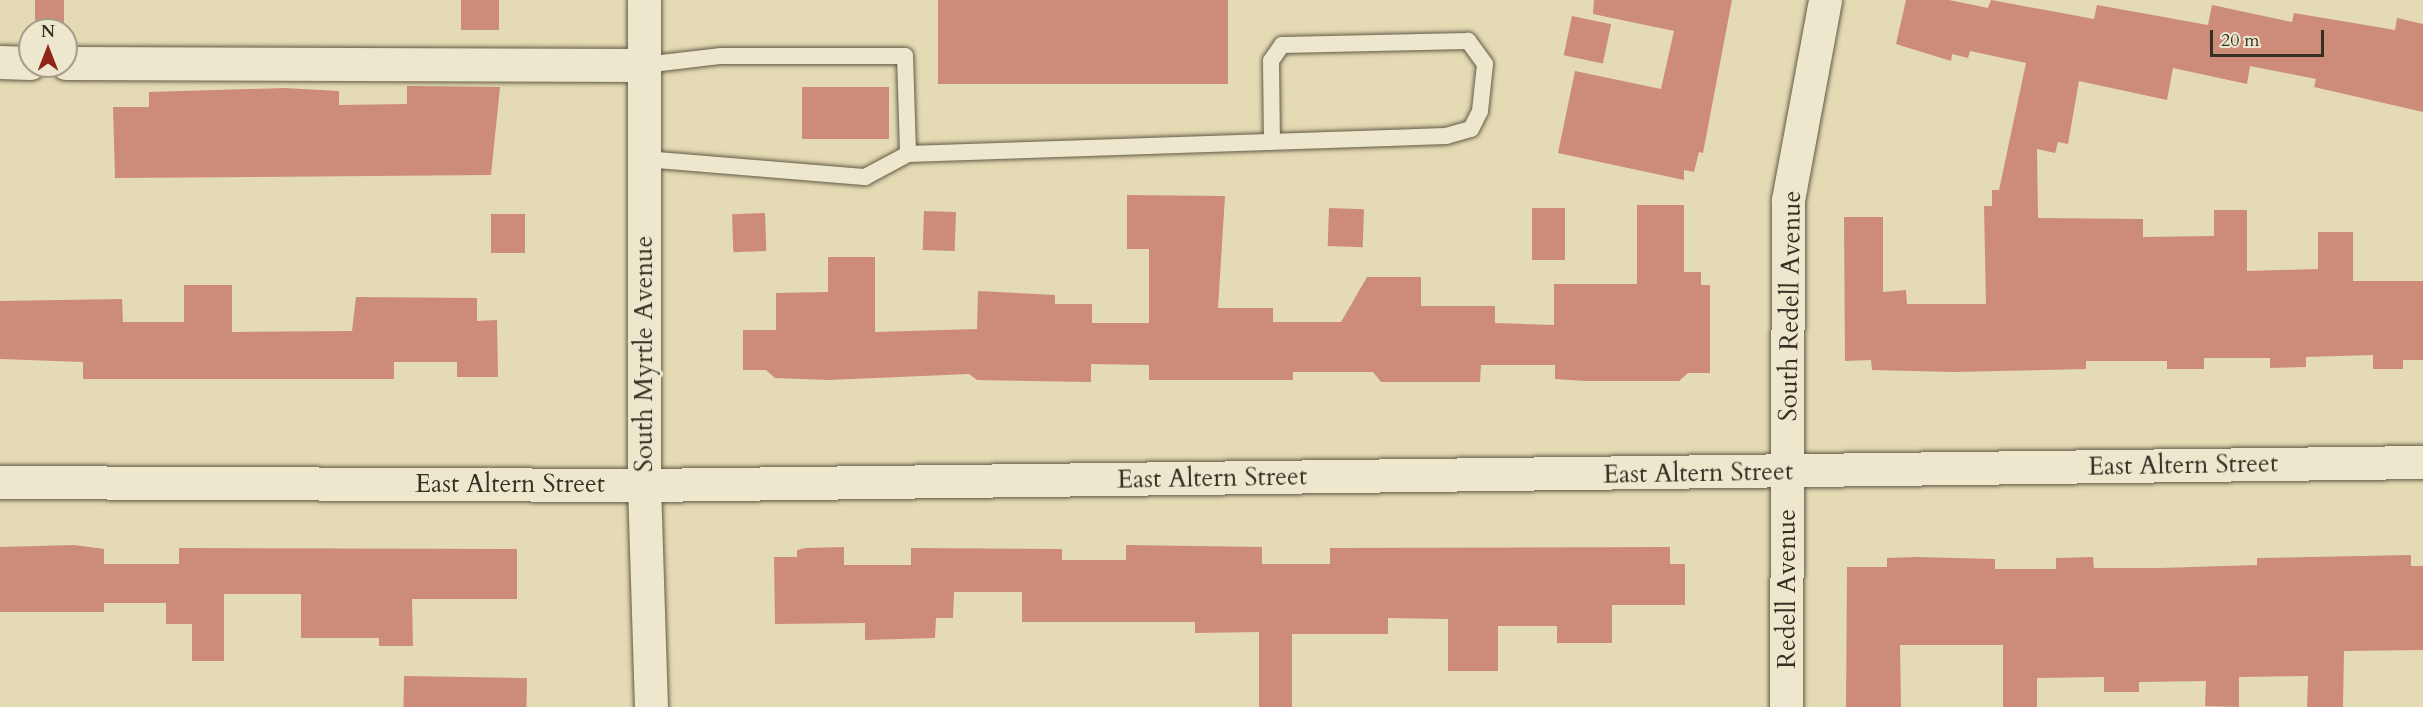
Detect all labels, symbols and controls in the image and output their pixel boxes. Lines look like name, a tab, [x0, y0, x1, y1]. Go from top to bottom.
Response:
north arrow	[18, 18, 78, 78]
scale bar	[2213, 18, 2327, 56]
text: N	[41, 21, 55, 43]
text: 20 m	[2221, 28, 2260, 53]
street label: South Redell Avenue	[1772, 190, 1808, 422]
street label: South Myrtle Avenue	[628, 236, 660, 472]
street label: East Altern Street	[2088, 448, 2278, 482]
street label: East Altern Street	[1603, 456, 1793, 490]
street label: East Altern Street	[1117, 461, 1307, 495]
street label: East Altern Street	[415, 468, 605, 500]
street label: Redell Avenue	[1771, 509, 1803, 669]

